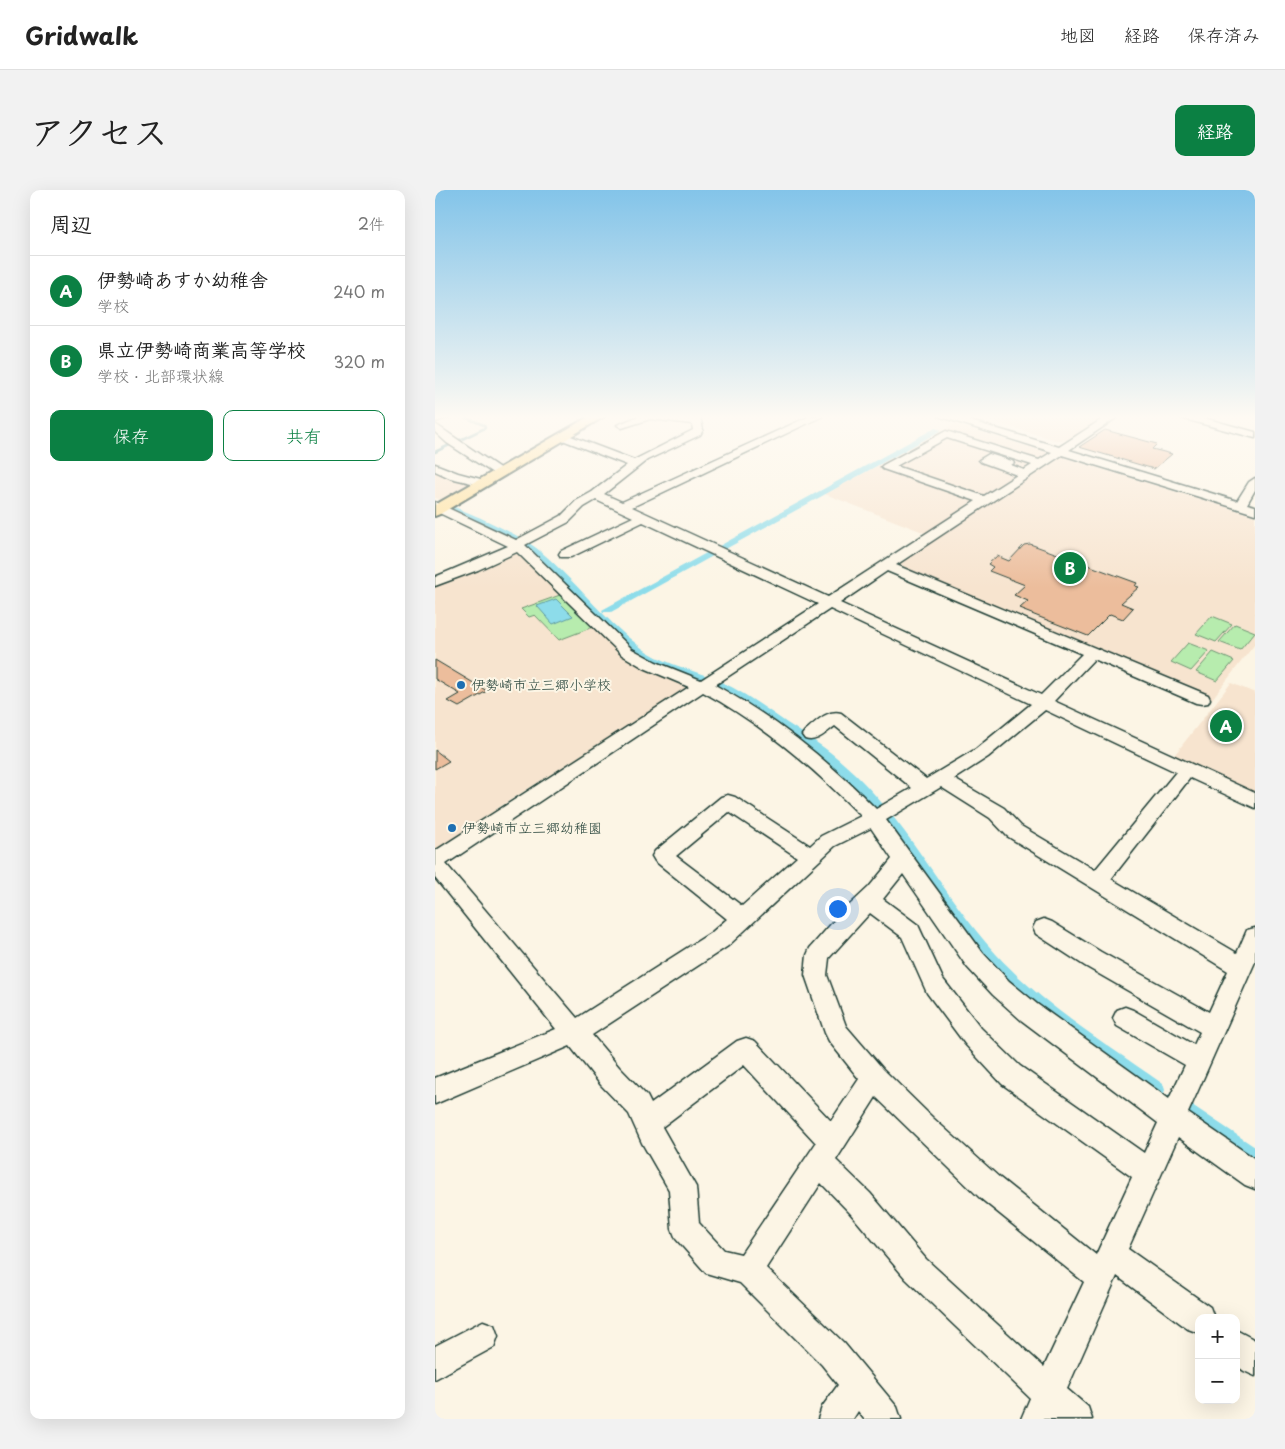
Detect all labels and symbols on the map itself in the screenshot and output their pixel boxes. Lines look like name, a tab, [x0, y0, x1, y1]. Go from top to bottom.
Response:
pin: B	[1054, 549, 1086, 587]
place label: 伊勢崎市立三郷小学校	[471, 674, 611, 695]
marker: 伊勢崎市立三郷小学校	[455, 679, 467, 691]
pin: A	[1210, 707, 1242, 745]
place label: 伊勢崎市立三郷幼稚園	[462, 817, 602, 838]
marker: 伊勢崎市立三郷幼稚園	[446, 822, 458, 834]
your location	[825, 896, 851, 922]

